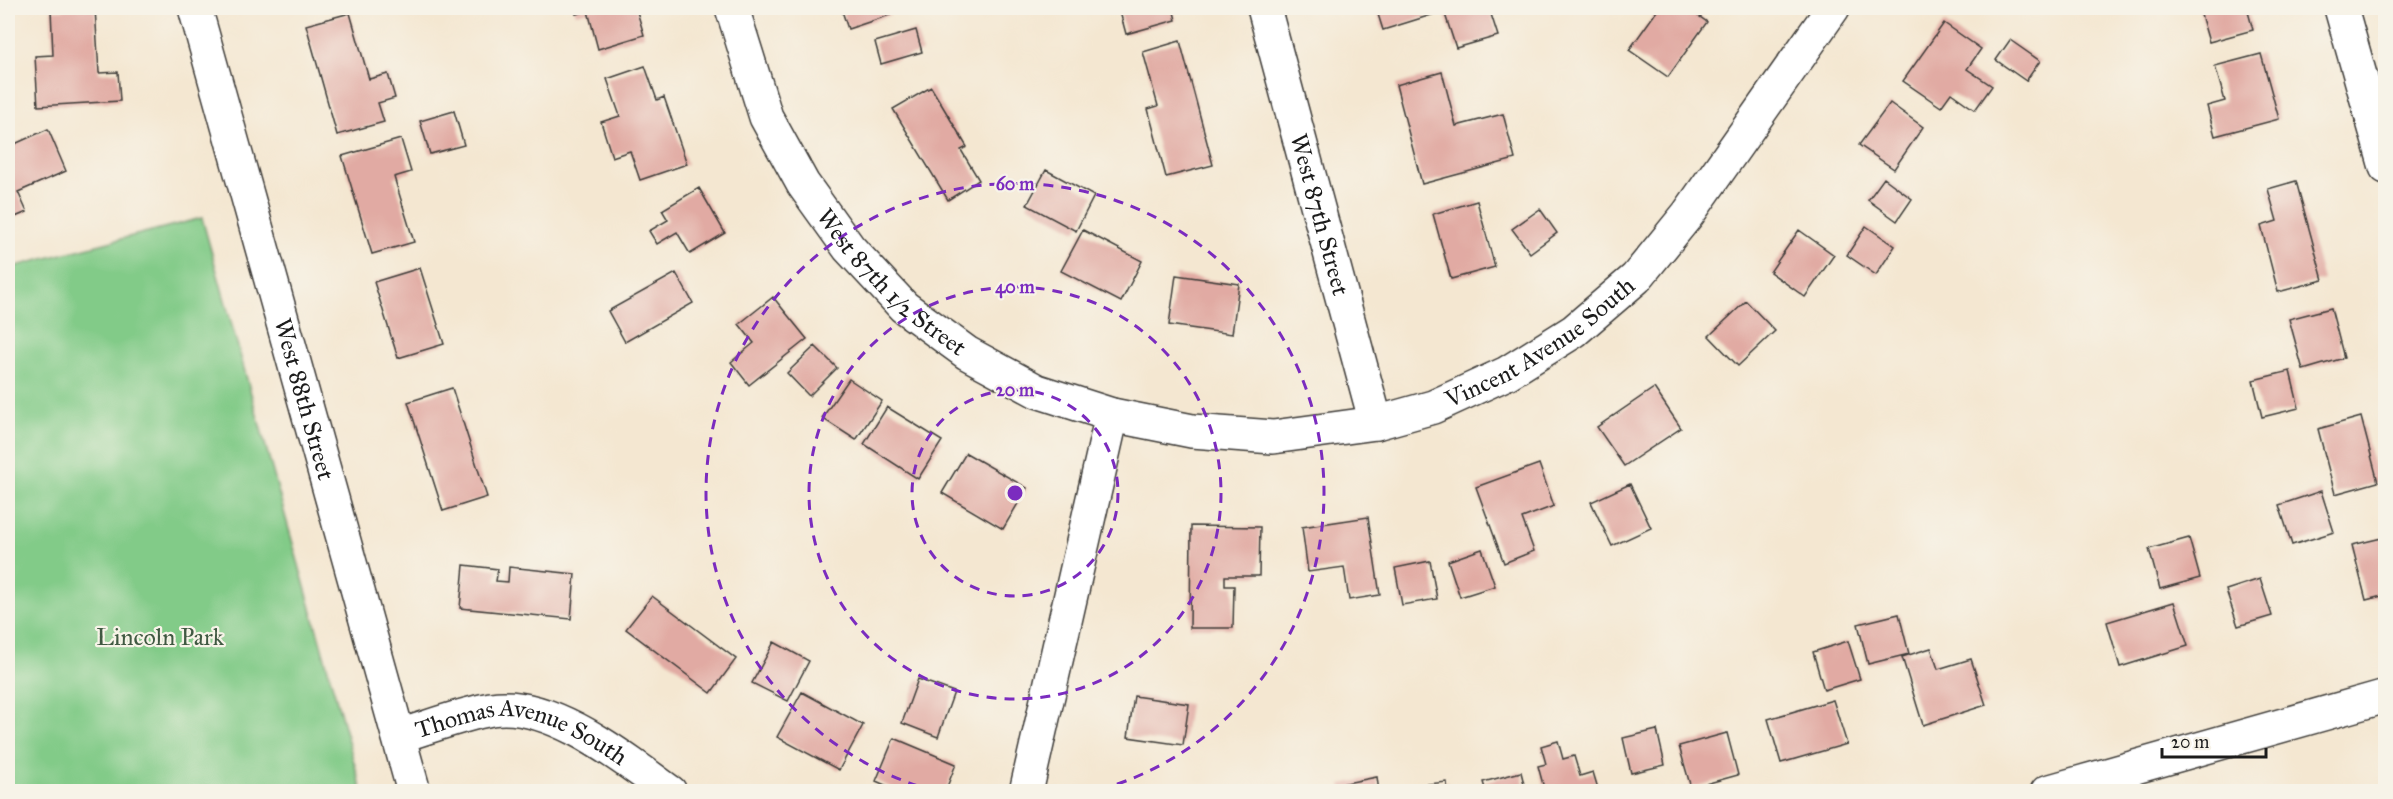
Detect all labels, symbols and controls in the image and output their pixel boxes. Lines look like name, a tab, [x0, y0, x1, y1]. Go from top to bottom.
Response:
street label: West 87th Street	[1284, 130, 1356, 299]
text: 60 m	[996, 173, 1035, 195]
street label: West 87th 1/2 Street	[810, 202, 973, 363]
street label: Vincent Avenue South	[1439, 271, 1641, 415]
text: 40 m	[995, 276, 1036, 299]
street label: West 88th Street	[267, 315, 341, 484]
text: 20 m	[996, 379, 1035, 401]
centre of rings	[1005, 483, 1025, 503]
park label: Lincoln Park	[96, 622, 225, 652]
street label: Thomas Avenue South	[411, 693, 633, 772]
scale bar	[2162, 721, 2266, 759]
text: 20 m	[2171, 731, 2209, 753]

